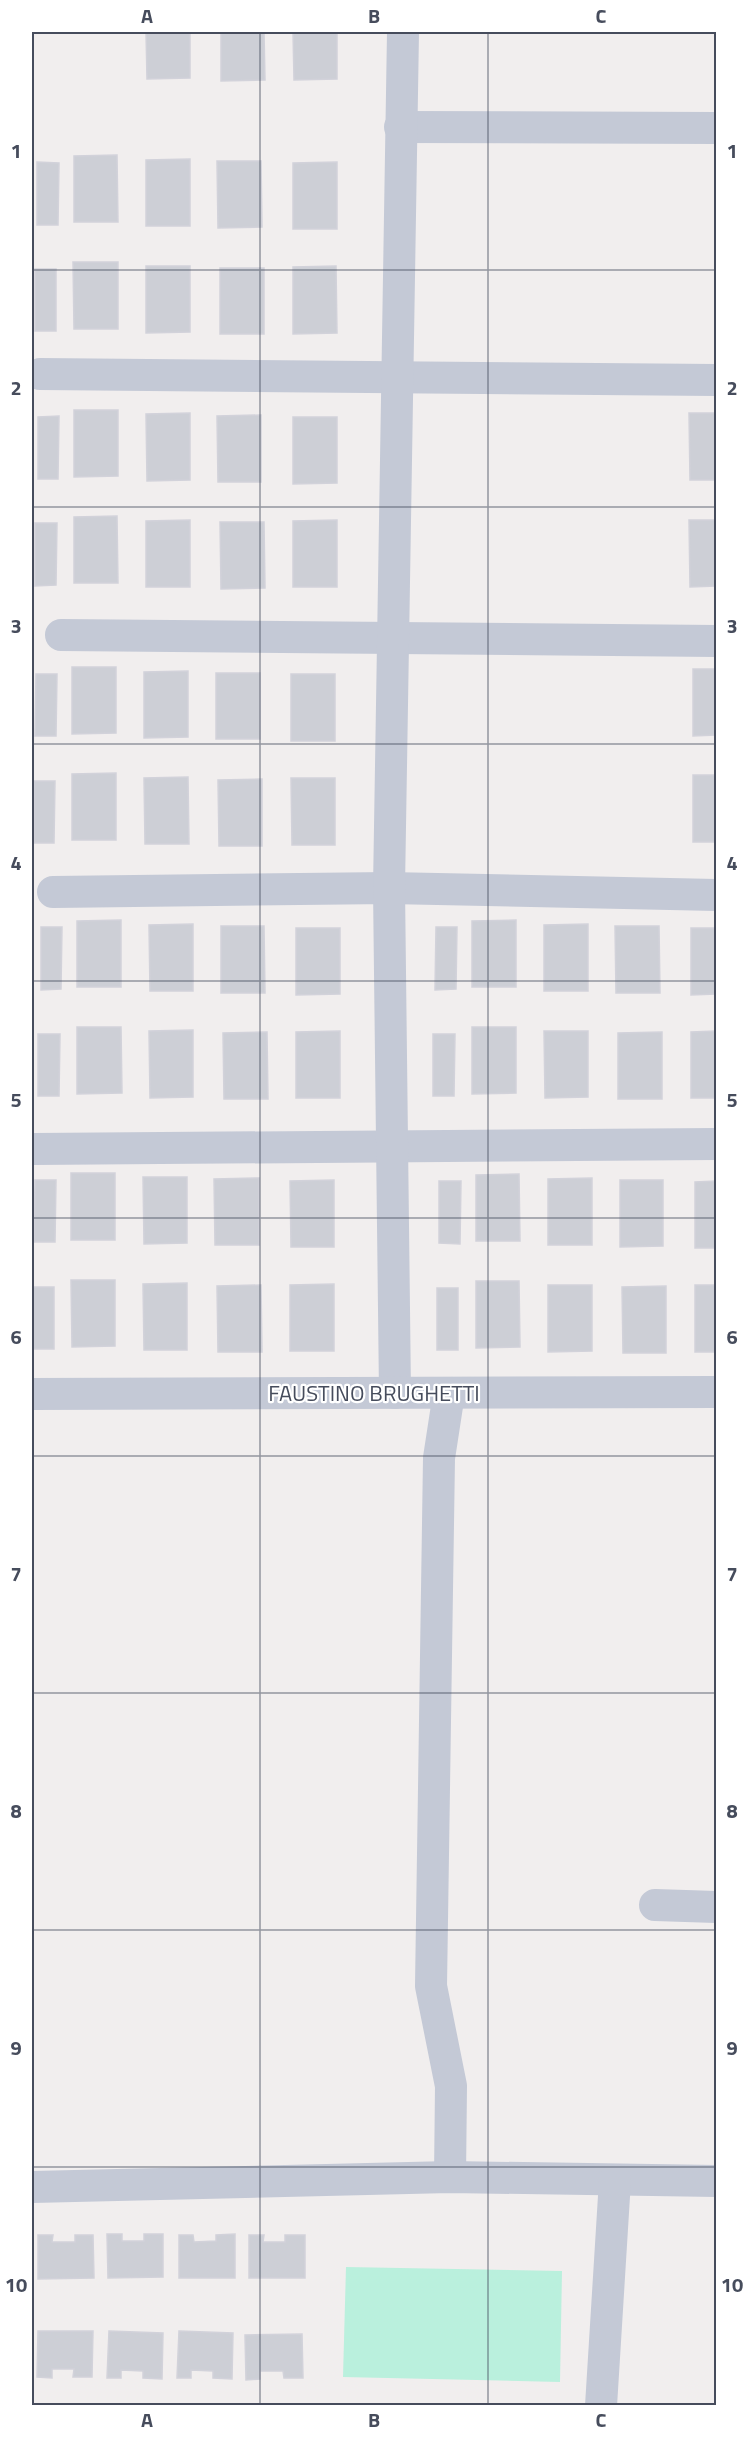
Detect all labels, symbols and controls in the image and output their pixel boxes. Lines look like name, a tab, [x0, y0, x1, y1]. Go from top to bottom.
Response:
text: A	[141, 0, 153, 31]
text: B	[368, 0, 380, 31]
text: C	[596, 0, 607, 31]
text: 1	[10, 135, 22, 166]
text: 1	[726, 135, 738, 166]
text: 2	[10, 372, 22, 403]
text: 2	[726, 372, 738, 403]
text: 3	[10, 610, 22, 641]
text: 3	[726, 610, 738, 641]
text: 4	[10, 847, 22, 878]
text: 4	[726, 847, 738, 878]
text: 5	[10, 1084, 22, 1115]
text: 5	[726, 1084, 738, 1115]
text: 6	[10, 1321, 22, 1352]
text: 6	[726, 1321, 738, 1352]
street label: FAUSTINO BRUGHETTI	[268, 1376, 480, 1410]
text: 7	[10, 1558, 22, 1589]
text: 7	[726, 1558, 738, 1589]
text: 8	[10, 1795, 22, 1826]
text: 8	[726, 1795, 738, 1826]
text: 9	[10, 2032, 22, 2063]
text: 9	[726, 2032, 738, 2063]
text: 10	[5, 2269, 27, 2300]
text: 10	[721, 2269, 743, 2300]
text: A	[141, 2404, 153, 2435]
text: B	[368, 2404, 380, 2435]
text: C	[596, 2404, 607, 2435]

